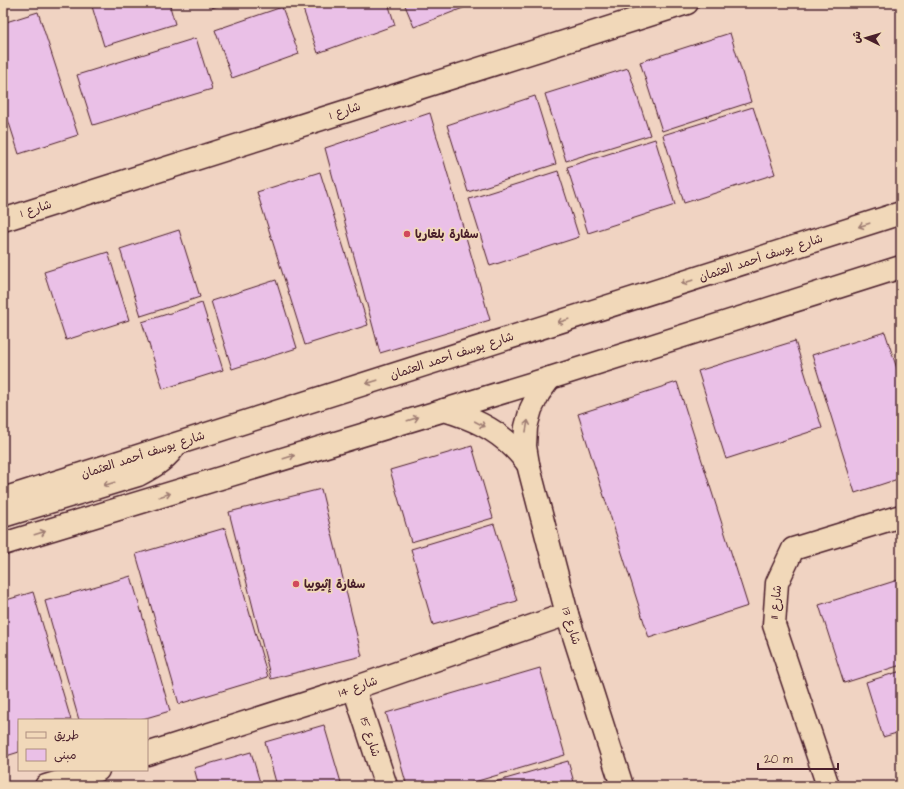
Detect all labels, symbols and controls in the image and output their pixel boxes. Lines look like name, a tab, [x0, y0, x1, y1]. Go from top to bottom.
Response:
north arrow	[846, 18, 886, 58]
text: ش	[849, 30, 865, 44]
street label: شارع 1	[327, 98, 363, 124]
street label: شارع 1	[18, 196, 54, 222]
one-way arrow	[858, 222, 871, 229]
place label: سفارة بلغاريا	[415, 226, 479, 243]
marker: سفارة بلغاريا	[402, 229, 412, 239]
street label: شارع يوسف أحمد العثمان	[697, 230, 825, 286]
one-way arrow	[680, 279, 693, 286]
one-way arrow	[556, 318, 569, 325]
street label: شارع يوسف أحمد العثمان	[388, 328, 516, 384]
one-way arrow	[366, 379, 379, 386]
one-way arrow	[407, 415, 420, 422]
one-way arrow	[474, 420, 486, 428]
one-way arrow	[523, 420, 531, 433]
street label: شارع يوسف أحمد العثمان	[79, 427, 207, 483]
one-way arrow	[282, 453, 295, 460]
one-way arrow	[103, 481, 116, 488]
one-way arrow	[158, 491, 171, 498]
one-way arrow	[34, 529, 47, 536]
place label: سفارة إثيوبيا	[304, 576, 365, 593]
marker: سفارة إثيوبيا	[291, 579, 301, 589]
street label: شارع 11	[766, 584, 786, 620]
street label: شارع 13	[557, 605, 585, 647]
street label: شارع 14	[336, 672, 380, 702]
street label: شارع 15	[356, 715, 384, 759]
legend	[18, 719, 148, 771]
text: طريق	[54, 727, 79, 744]
scale bar	[758, 745, 838, 771]
text: مبنى	[54, 747, 77, 764]
text: 20 m	[764, 751, 793, 768]

